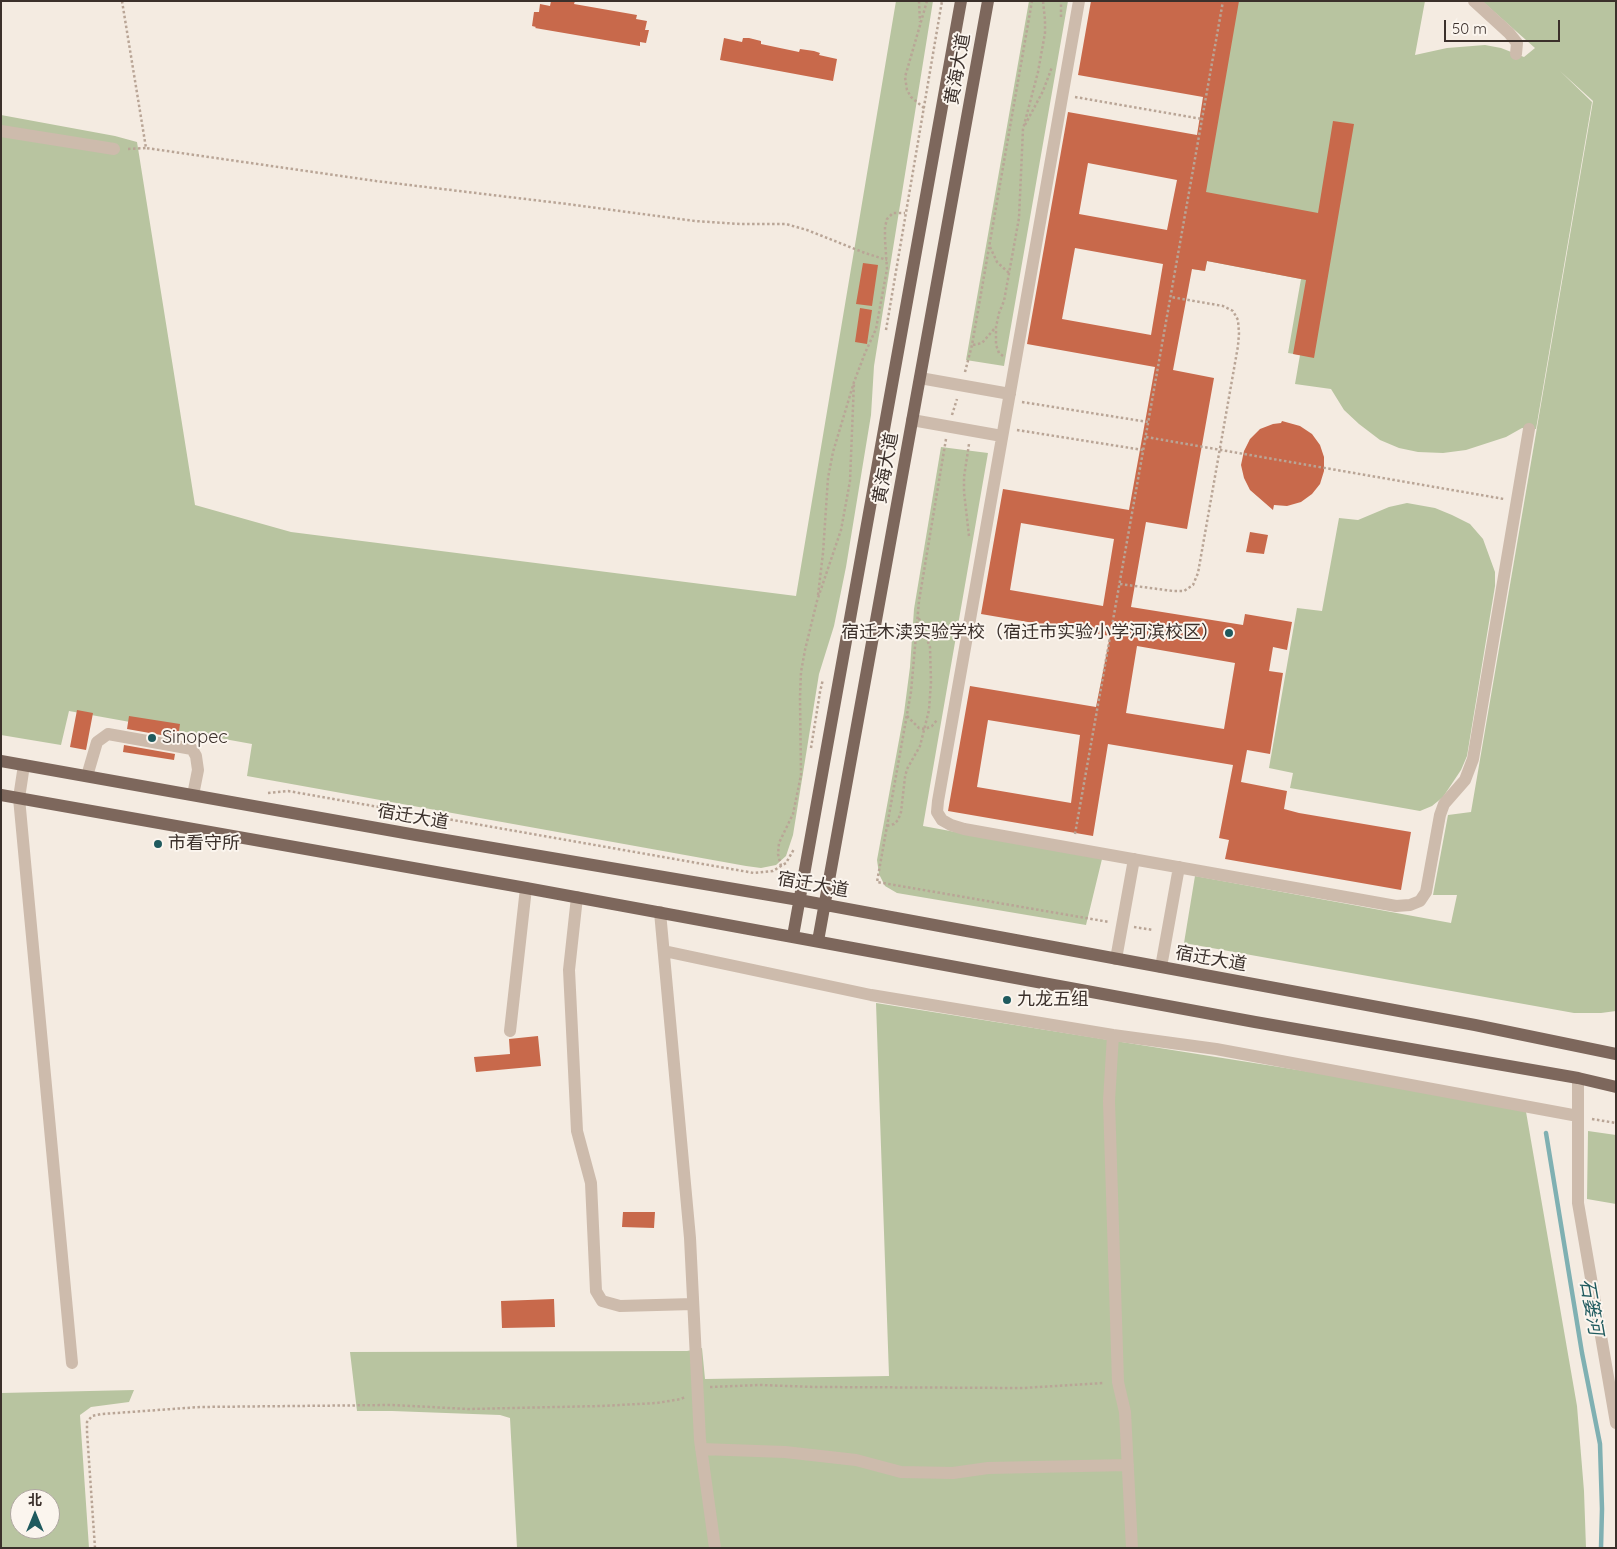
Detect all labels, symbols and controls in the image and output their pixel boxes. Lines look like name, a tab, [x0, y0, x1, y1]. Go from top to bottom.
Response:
scale bar	[1447, 10, 1563, 42]
text: 50 m	[1452, 19, 1487, 38]
street label: 黄海大道	[941, 32, 975, 106]
street label: 黄海大道	[869, 431, 903, 505]
place label: 宿迁木渎实验学校（宿迁市实验小学河滨校区）	[841, 622, 1219, 644]
marker: 宿迁木渎实验学校（宿迁市实验小学河滨校区）	[1223, 627, 1235, 639]
place label: Sinopec	[162, 727, 228, 749]
marker: Sinopec	[146, 732, 158, 744]
street label: 宿迁大道	[376, 800, 450, 834]
place label: 市看守所	[168, 833, 240, 855]
marker: 市看守所	[152, 838, 164, 850]
street label: 宿迁大道	[776, 868, 850, 902]
street label: 宿迁大道	[1174, 942, 1248, 976]
place label: 九龙五组	[1017, 989, 1089, 1011]
marker: 九龙五组	[1001, 994, 1013, 1006]
water label: 石篓河	[1575, 1277, 1607, 1337]
north arrow	[10, 1489, 60, 1539]
text: 北	[28, 1491, 42, 1509]

